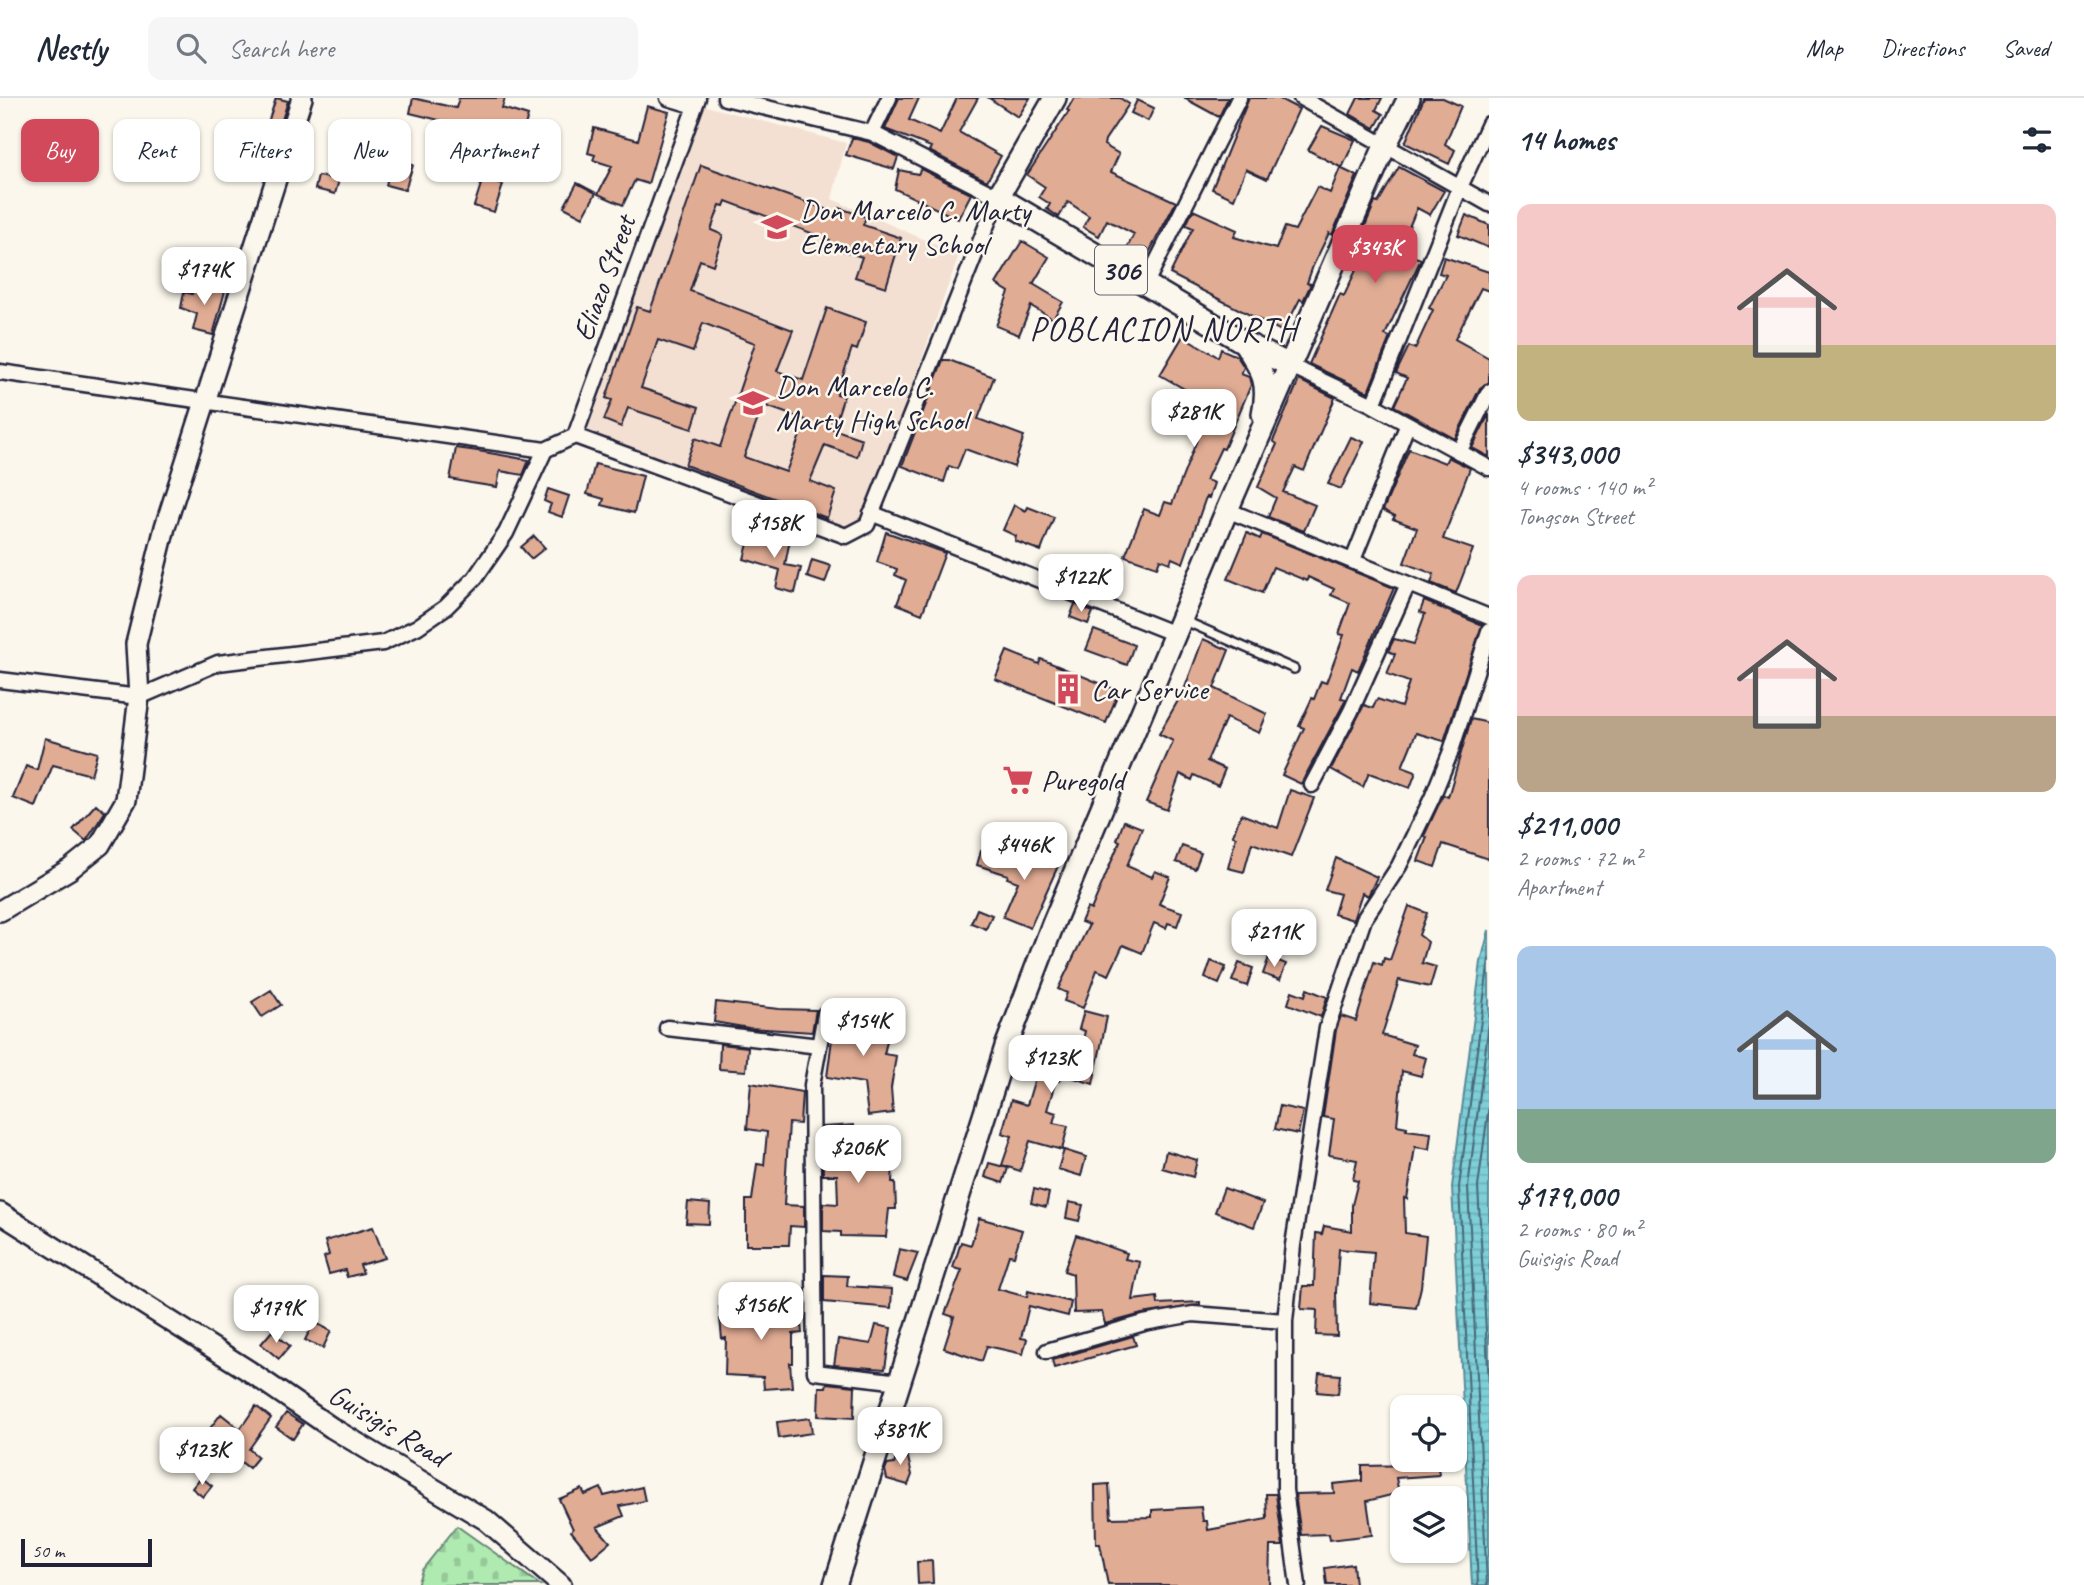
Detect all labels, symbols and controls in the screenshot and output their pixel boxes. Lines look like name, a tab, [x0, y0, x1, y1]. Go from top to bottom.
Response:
search box	[148, 17, 638, 80]
text: Nestly	[35, 27, 106, 69]
icon: search	[172, 29, 210, 67]
text: Search here	[228, 32, 334, 65]
text: Map	[1806, 33, 1843, 63]
text: Directions	[1881, 33, 1964, 63]
text: Saved	[2002, 33, 2049, 63]
chip: Buy	[21, 119, 99, 182]
chip: Rent	[113, 119, 200, 182]
chip: Filters	[214, 119, 314, 182]
chip: New	[328, 119, 411, 182]
chip: Apartment	[425, 119, 561, 182]
text: 14 homes	[1517, 121, 1615, 159]
icon: filters	[2018, 121, 2056, 159]
place label: Don Marcelo C. Marty Elementary School	[800, 191, 1033, 263]
street label: Eliazo Street	[564, 207, 645, 346]
school or university icon: Don Marcelo C. Marty Elementary School	[760, 210, 794, 244]
pin: $343K	[1326, 226, 1424, 285]
text: $343K	[1348, 233, 1402, 262]
road number: 306	[1095, 246, 1147, 294]
pin: $174K	[155, 248, 253, 307]
icon: home	[1724, 250, 1850, 376]
text: $174K	[178, 255, 231, 284]
district label: POBLACION NORTH	[1030, 308, 1302, 350]
place label: Don Marcelo C. Marty High School	[776, 367, 972, 439]
school or university icon: Don Marcelo C. Marty High School	[736, 386, 770, 420]
pin: $281K	[1145, 390, 1243, 449]
text: $281K	[1167, 397, 1221, 426]
text: $343,000	[1517, 435, 1617, 473]
text: 4 rooms · 140 m²	[1517, 473, 1652, 502]
pin: $158K	[725, 500, 823, 560]
text: Tongson Street	[1517, 502, 1634, 531]
text: $158K	[748, 508, 800, 537]
pin: $122K	[1032, 554, 1130, 614]
text: $122K	[1054, 562, 1108, 591]
icon: home	[1724, 621, 1850, 747]
place label: Car Service	[1091, 670, 1210, 708]
building icon: Car Service	[1051, 672, 1085, 706]
place label: Puregold	[1041, 761, 1128, 799]
supermarket icon: Puregold	[1001, 763, 1035, 797]
text: $211,000	[1517, 806, 1617, 844]
pin: $446K	[975, 822, 1073, 882]
text: $446K	[997, 830, 1051, 859]
text: 2 rooms · 72 m²	[1517, 844, 1641, 873]
text: Apartment	[1517, 873, 1602, 902]
pin: $211K	[1225, 910, 1323, 969]
text: $211K	[1247, 917, 1301, 946]
icon: home	[1724, 992, 1850, 1118]
pin: $154K	[814, 998, 912, 1058]
text: $154K	[837, 1006, 889, 1035]
pin: $123K	[1002, 1035, 1100, 1095]
text: $123K	[1024, 1043, 1078, 1072]
pin: $206K	[809, 1126, 907, 1185]
text: $206K	[831, 1133, 885, 1162]
text: $179,000	[1517, 1177, 1617, 1215]
text: 2 rooms · 80 m²	[1517, 1215, 1641, 1244]
text: Guisigis Road	[1517, 1244, 1618, 1273]
pin: $156K	[712, 1282, 810, 1342]
pin: $179K	[227, 1286, 325, 1345]
text: $156K	[734, 1290, 788, 1319]
text: $179K	[250, 1293, 302, 1322]
street label: Guisigis Road	[322, 1375, 458, 1477]
map controls	[1390, 1395, 1467, 1563]
button: locate	[1390, 1395, 1467, 1472]
pin: $381K	[851, 1408, 949, 1467]
text: $381K	[873, 1415, 927, 1444]
pin: $123K	[153, 1428, 251, 1487]
text: $123K	[175, 1435, 229, 1464]
button: layers	[1390, 1486, 1467, 1563]
scale bar	[21, 1536, 152, 1568]
text: 50 m	[32, 1539, 64, 1563]

